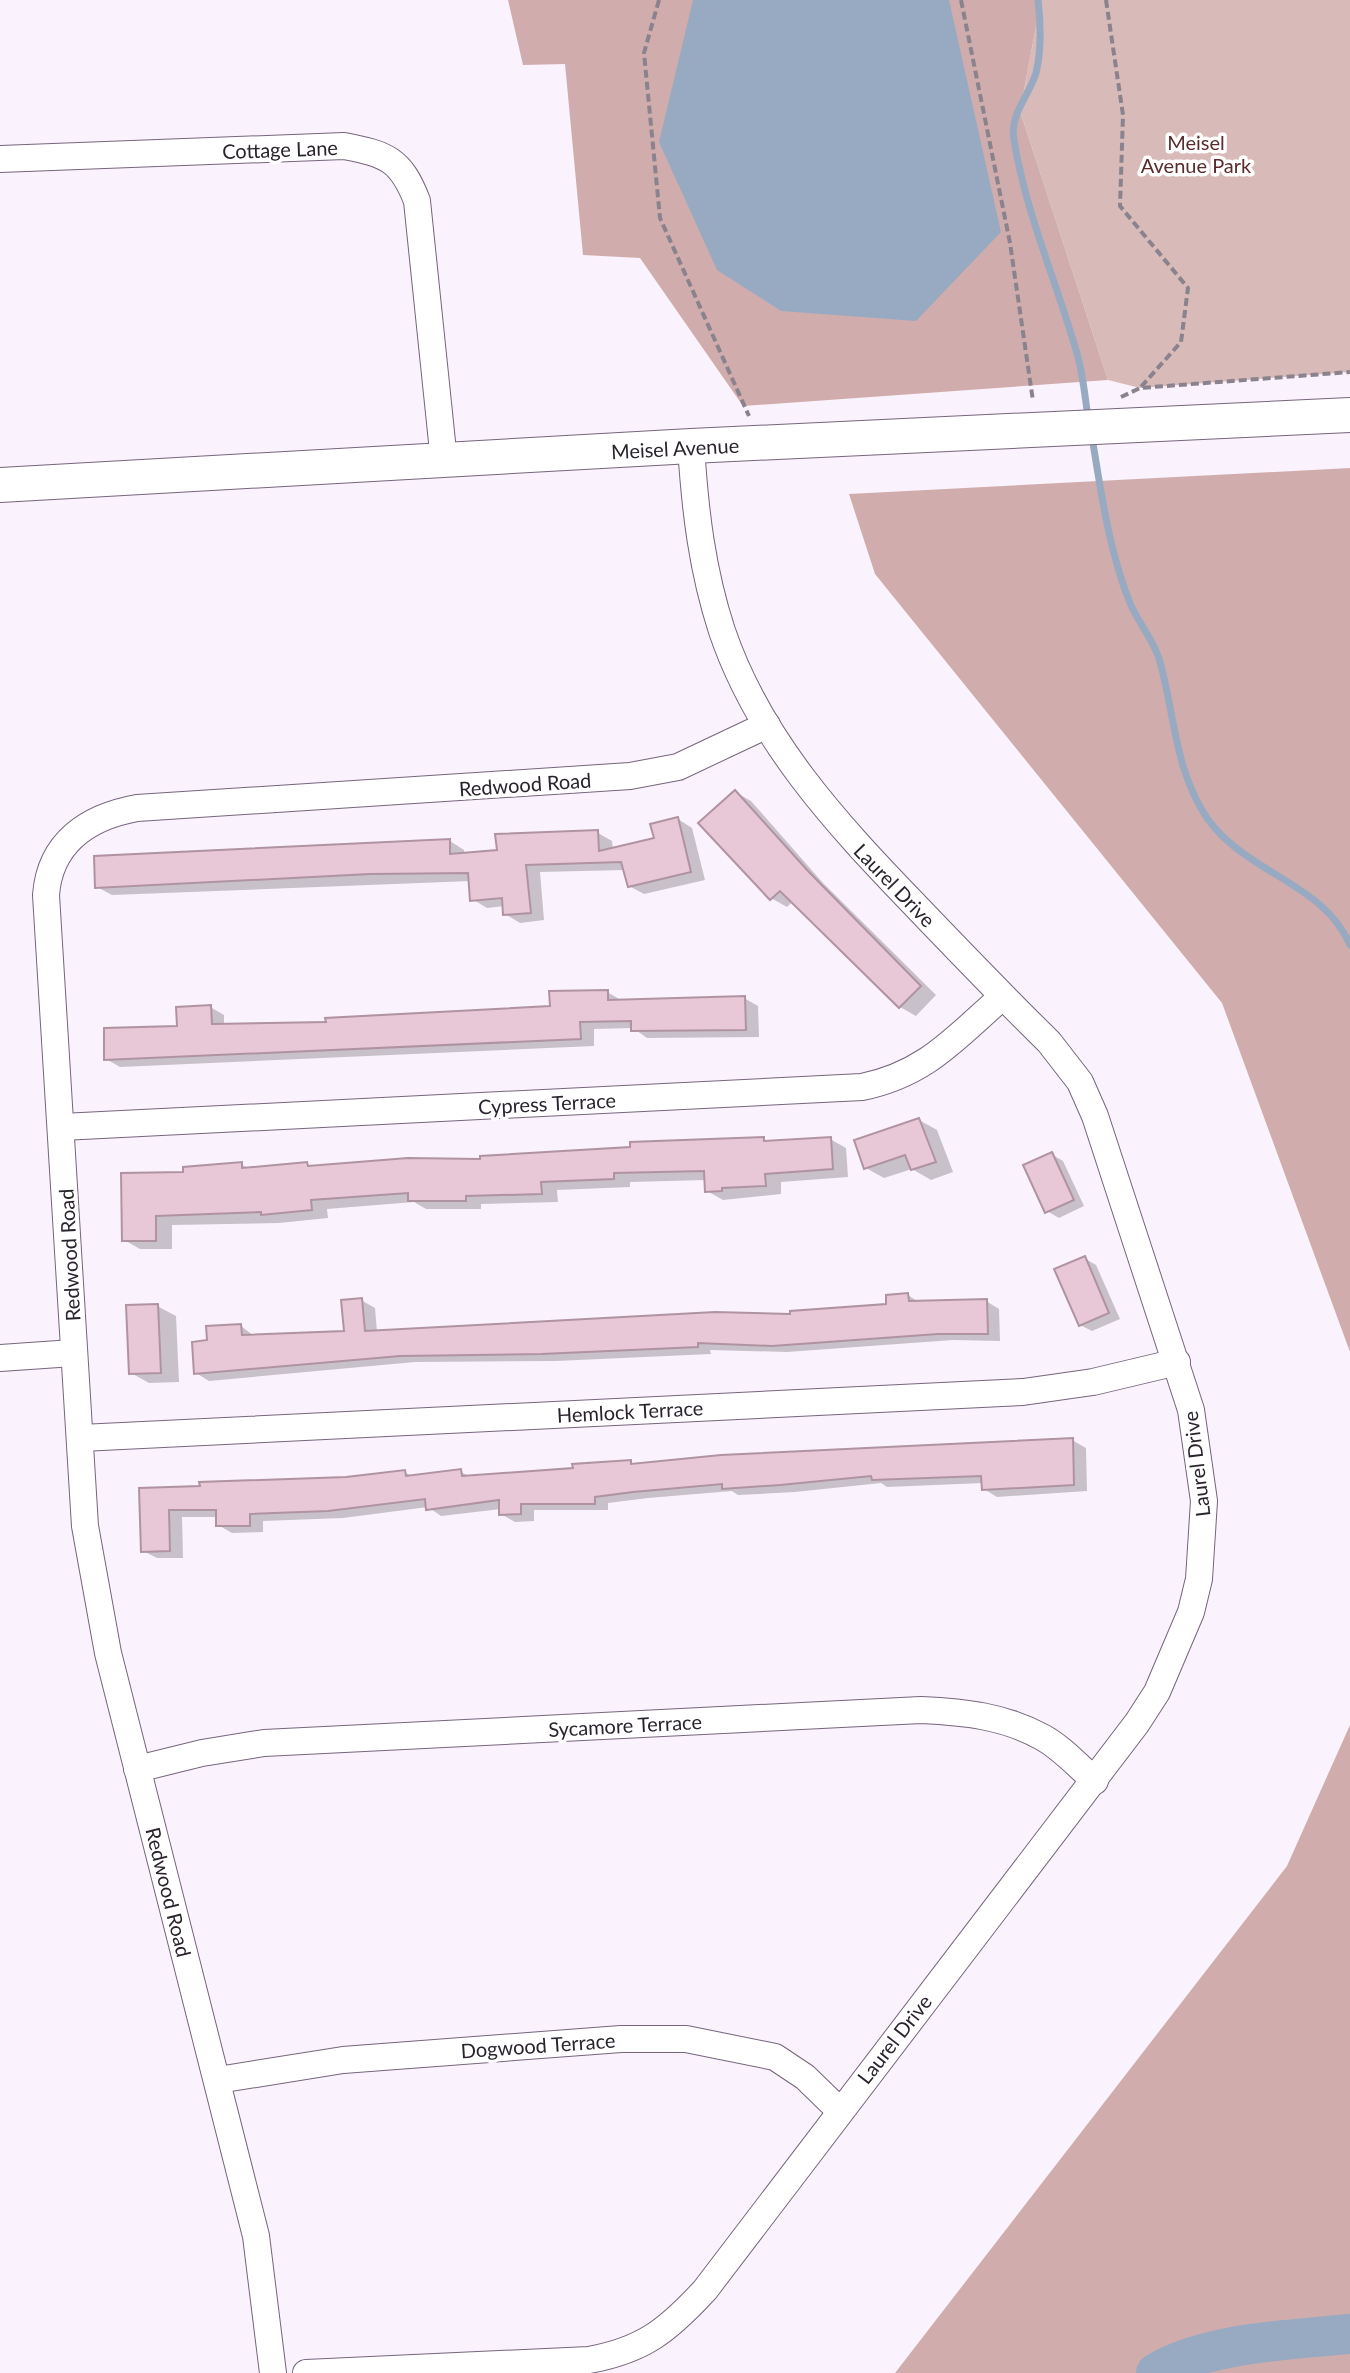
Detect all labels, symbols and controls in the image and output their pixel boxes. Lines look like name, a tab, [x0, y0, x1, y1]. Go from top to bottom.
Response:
park label: Meisel Avenue Park	[1141, 130, 1252, 177]
street label: Cottage Lane	[222, 135, 338, 163]
street label: Meisel Avenue	[610, 433, 740, 463]
street label: Redwood Road	[458, 767, 592, 801]
street label: Laurel Drive	[849, 838, 941, 932]
street label: Cypress Terrace	[477, 1087, 617, 1119]
street label: Redwood Road	[54, 1188, 84, 1322]
street label: Hemlock Terrace	[556, 1395, 704, 1427]
street label: Laurel Drive	[1178, 1410, 1214, 1518]
street label: Sycamore Terrace	[548, 1709, 702, 1741]
street label: Redwood Road	[141, 1825, 197, 1959]
street label: Laurel Drive	[852, 1990, 936, 2088]
street label: Dogwood Terrace	[460, 2028, 616, 2062]

